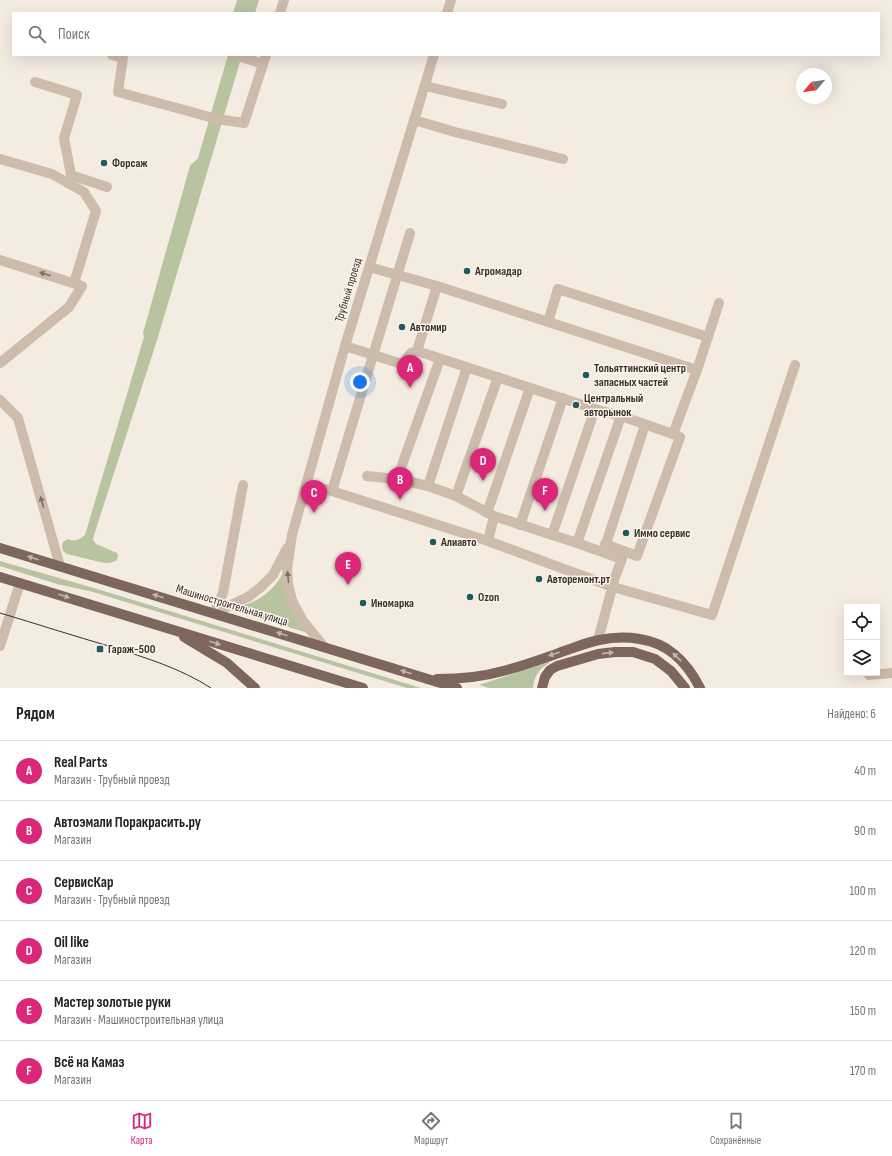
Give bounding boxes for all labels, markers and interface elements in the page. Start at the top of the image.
search box [12,12,880,56]
icon: search [26,23,48,45]
text: Поиск [58,25,90,44]
north arrow [796,68,832,104]
place label: Форсаж [112,156,148,171]
marker: Форсаж [99,158,109,168]
street label: Трубный проезд [332,256,365,324]
place label: Агромадар [474,264,522,279]
marker: Агромадар [462,266,472,276]
one-way arrow [39,271,51,277]
place label: Автомир [409,320,447,335]
marker: Автомир [397,322,407,332]
pin: A [397,355,423,388]
place label: Тольяттинский центр запасных частей [594,361,686,390]
marker: Тольяттинский центр запасных частей [581,370,591,380]
your location [350,372,370,392]
place label: Центральный авторынок [584,391,643,420]
marker: Центральный авторынок [571,400,581,410]
pin: D [470,448,496,481]
pin: B [387,467,413,500]
pin: F [532,478,558,511]
pin: C [301,480,327,513]
one-way arrow [39,495,45,507]
place label: Иммо сервис [634,526,690,541]
marker: Иммо сервис [621,528,631,538]
place label: Алиавто [440,535,476,550]
marker: Алиавто [428,537,438,547]
pin: E [335,552,361,585]
one-way arrow [27,555,39,561]
one-way arrow [284,571,291,583]
place label: Авторемонт.рт [546,572,611,587]
marker: Авторемонт.рт [534,574,544,584]
street label: Машиностроительная улица [174,581,290,630]
place label: Ozon [478,590,499,605]
marker: Ozon [465,592,475,602]
one-way arrow [151,593,163,599]
one-way arrow [58,594,70,600]
place label: Иномарка [371,596,414,611]
marker: Иномарка [358,598,368,608]
map controls [844,604,880,676]
button: locate [844,604,880,640]
one-way arrow [276,631,288,637]
one-way arrow [209,640,221,646]
button: layers [844,640,880,676]
place label: Гараж-500 [108,642,156,657]
marker: Гараж-500 [95,644,105,654]
one-way arrow [602,649,614,656]
one-way arrow [548,651,560,657]
one-way arrow [672,652,682,662]
one-way arrow [400,669,412,675]
text: Рядом [16,704,55,724]
text: Найдено: 6 [827,706,876,722]
text: Real Parts [54,753,107,772]
text: A [26,763,32,779]
text: 40 m [854,763,876,779]
text: Магазин · Трубный проезд [54,772,170,788]
text: Автоэмали Поракрасить.ру [54,813,201,832]
text: B [26,823,32,839]
text: 90 m [854,823,876,839]
text: Магазин [54,832,91,848]
text: СервисКар [54,873,113,892]
text: C [26,883,32,899]
text: 100 m [849,883,876,899]
text: Магазин · Трубный проезд [54,892,170,908]
text: Oil like [54,933,89,952]
text: D [26,943,32,959]
text: 120 m [850,943,876,959]
text: Магазин [54,952,91,968]
text: Мастер золотые руки [54,993,171,1012]
text: E [26,1003,32,1019]
text: 150 m [850,1003,876,1019]
text: Магазин · Машиностроительная улица [54,1012,224,1028]
text: Всё на Камаз [54,1053,125,1072]
text: F [26,1063,32,1079]
text: 170 m [850,1063,876,1079]
text: Магазин [54,1072,91,1088]
tab: Карта [131,1110,153,1147]
tab: Маршрут [414,1110,449,1147]
tab: Сохранённые [710,1110,761,1147]

